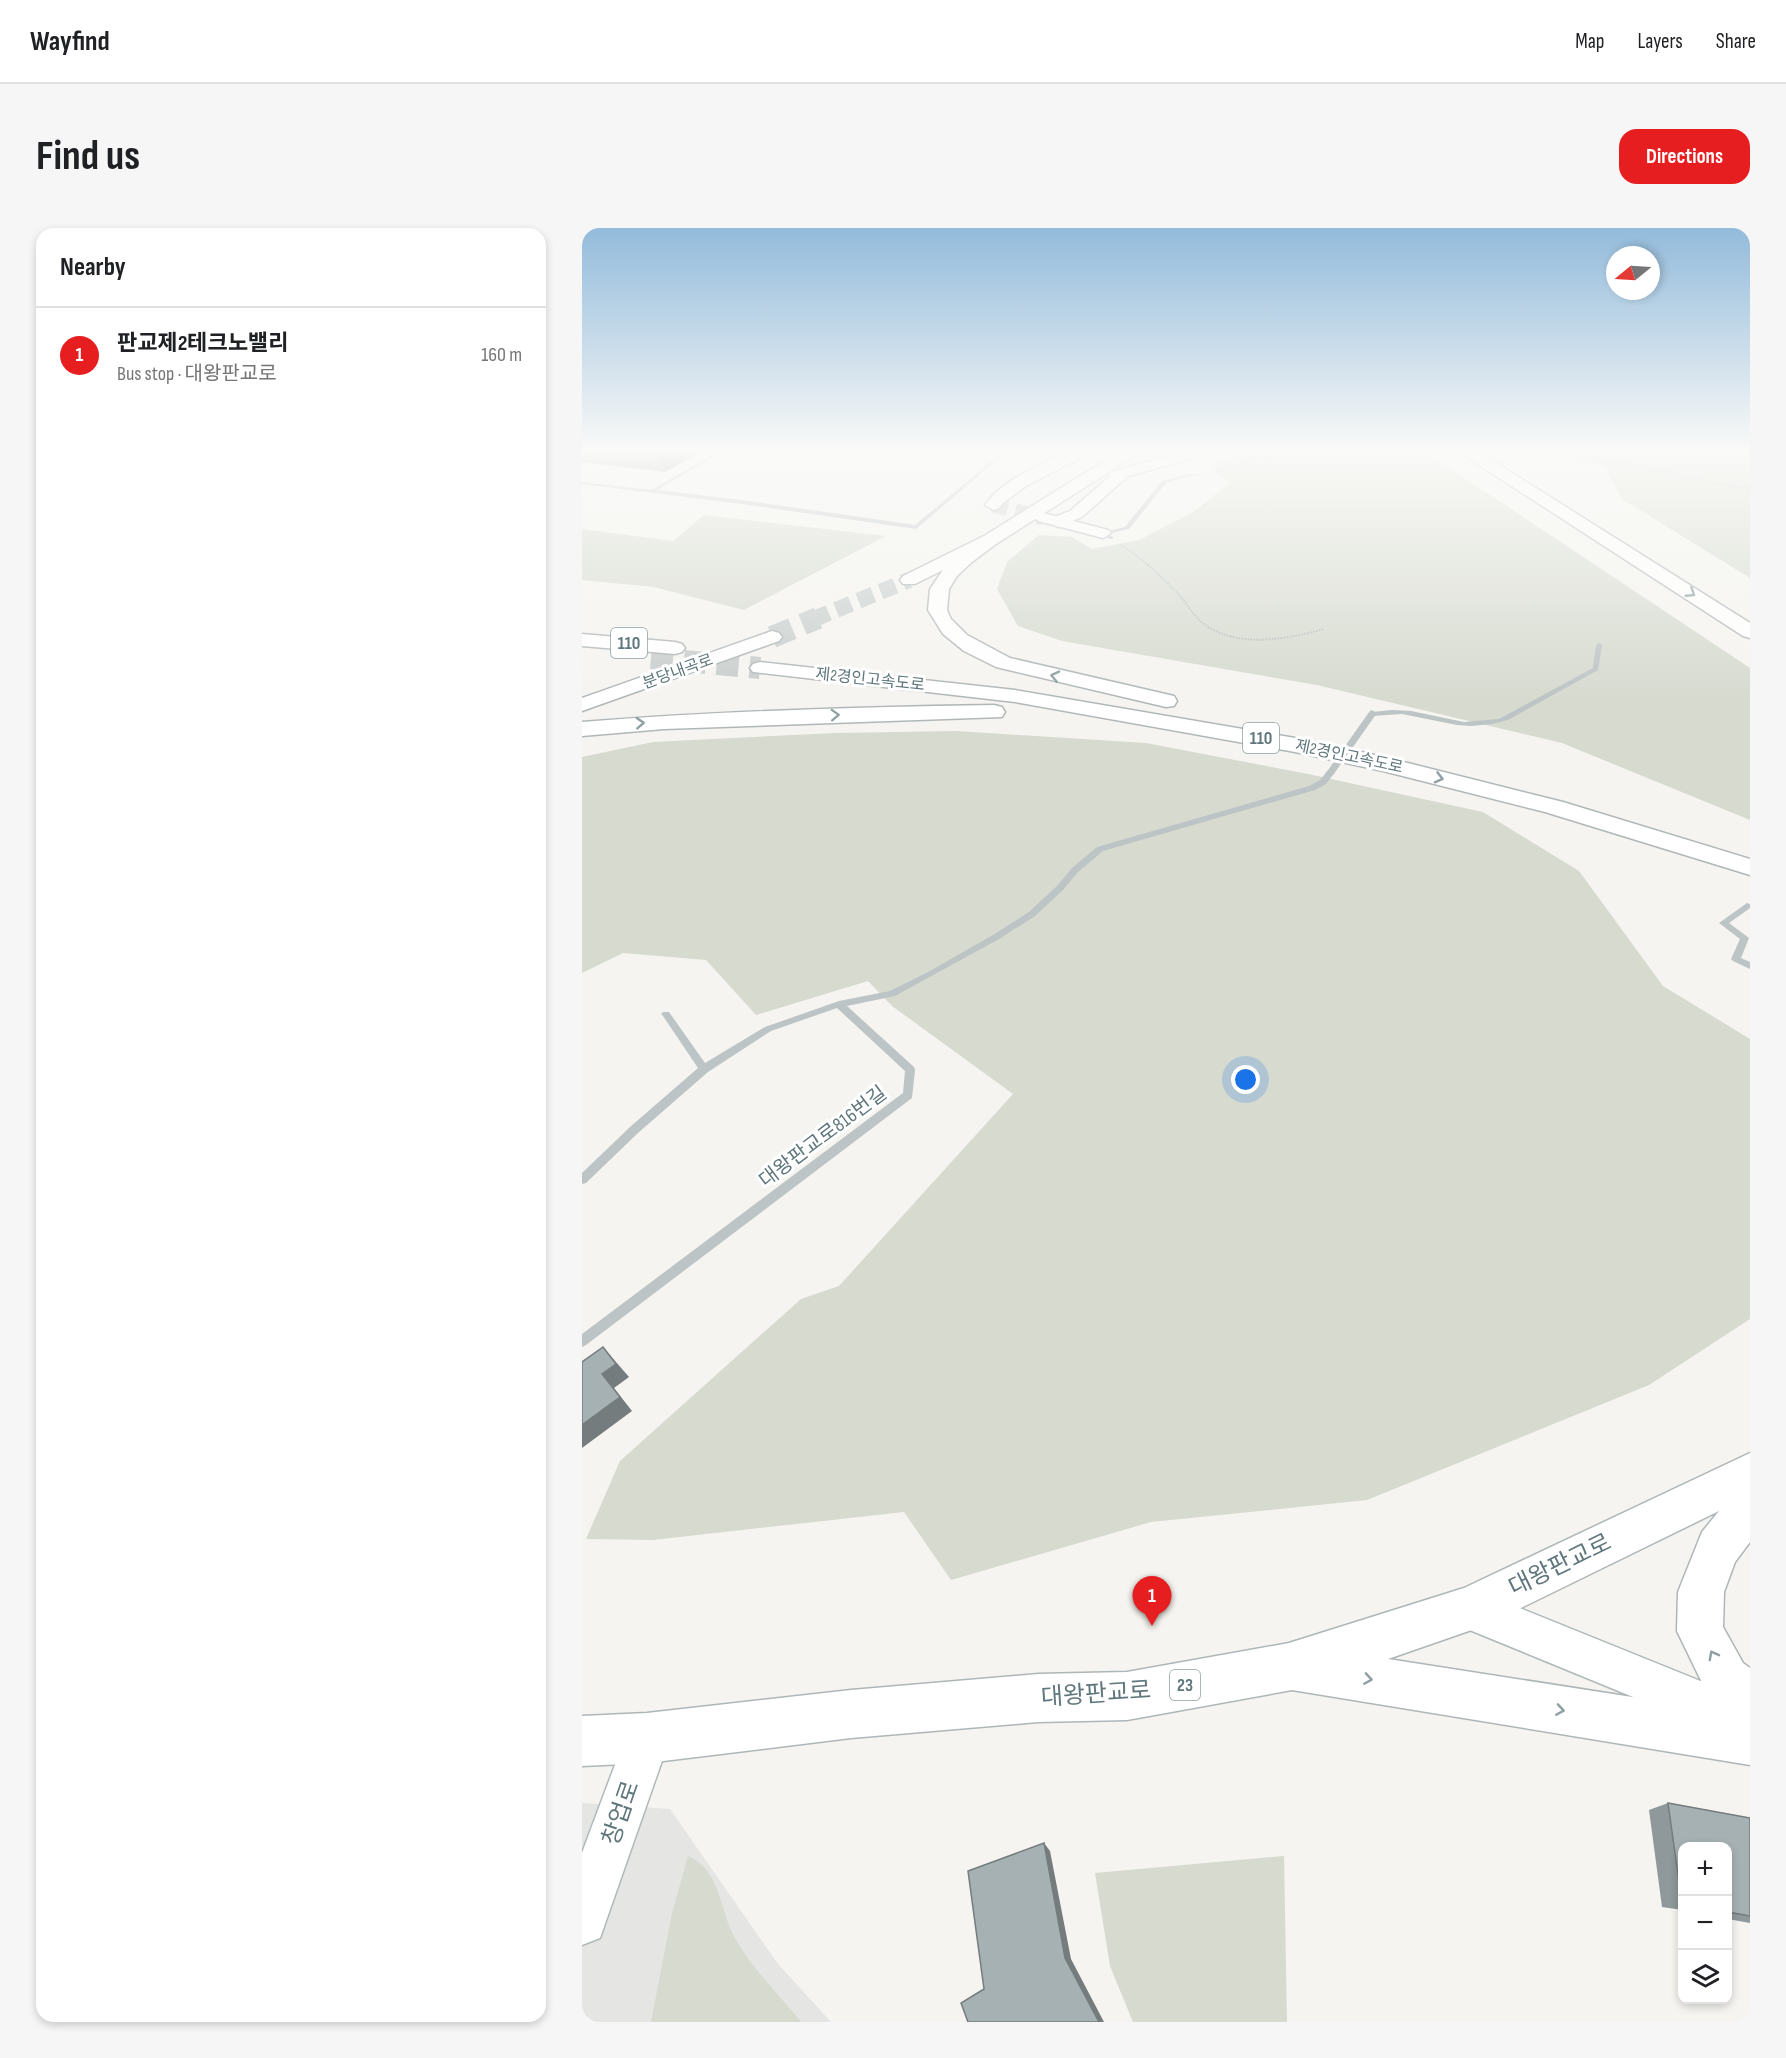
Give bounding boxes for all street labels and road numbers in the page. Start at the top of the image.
road number: 110 [611,628,647,658]
street label: 분당내곡로 [640,650,716,694]
street label: 제2경인고속도로 [814,665,926,695]
road number: 110 [1243,723,1279,753]
street label: 제2경인고속도로 [1293,736,1405,778]
street label: 대왕판교로816번길 [755,1081,891,1193]
street label: 대왕판교로 [1504,1528,1616,1602]
road number: 23 [1170,1670,1200,1700]
street label: 대왕판교로 [1040,1676,1152,1712]
street label: 창업로 [597,1777,645,1849]

